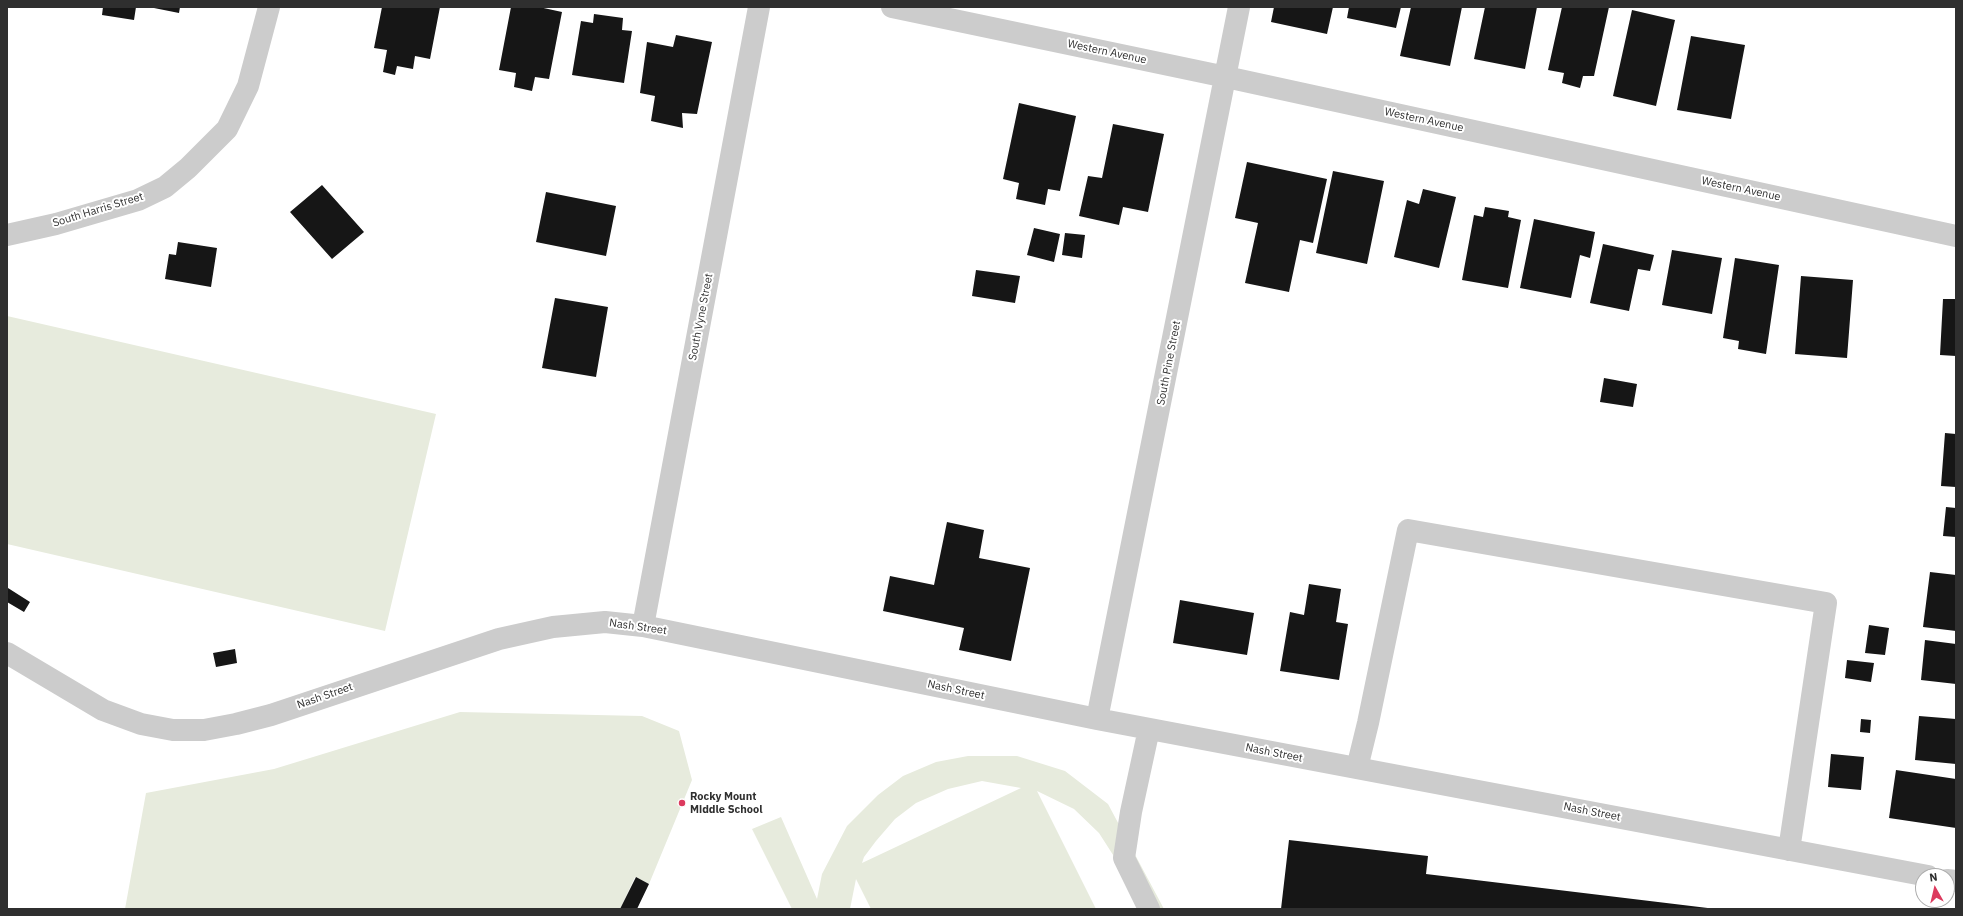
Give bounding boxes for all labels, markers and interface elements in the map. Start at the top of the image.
street label: Western Avenue [1066,37,1148,67]
street label: Western Avenue [1383,105,1465,135]
street label: Western Avenue [1700,174,1782,204]
street label: South Harris Street [51,190,145,230]
street label: South Vyne Street [686,272,716,362]
street label: South Pine Street [1154,320,1184,406]
street label: Nash Street [608,616,668,638]
street label: Nash Street [926,678,986,702]
street label: Nash Street [295,680,355,712]
street label: Nash Street [1244,741,1304,765]
place label: Rocky Mount Middle School [690,790,762,816]
marker: Rocky Mount Middle School [677,798,687,808]
street label: Nash Street [1562,800,1622,824]
north arrow [1915,868,1955,908]
text: N [1929,870,1938,885]

